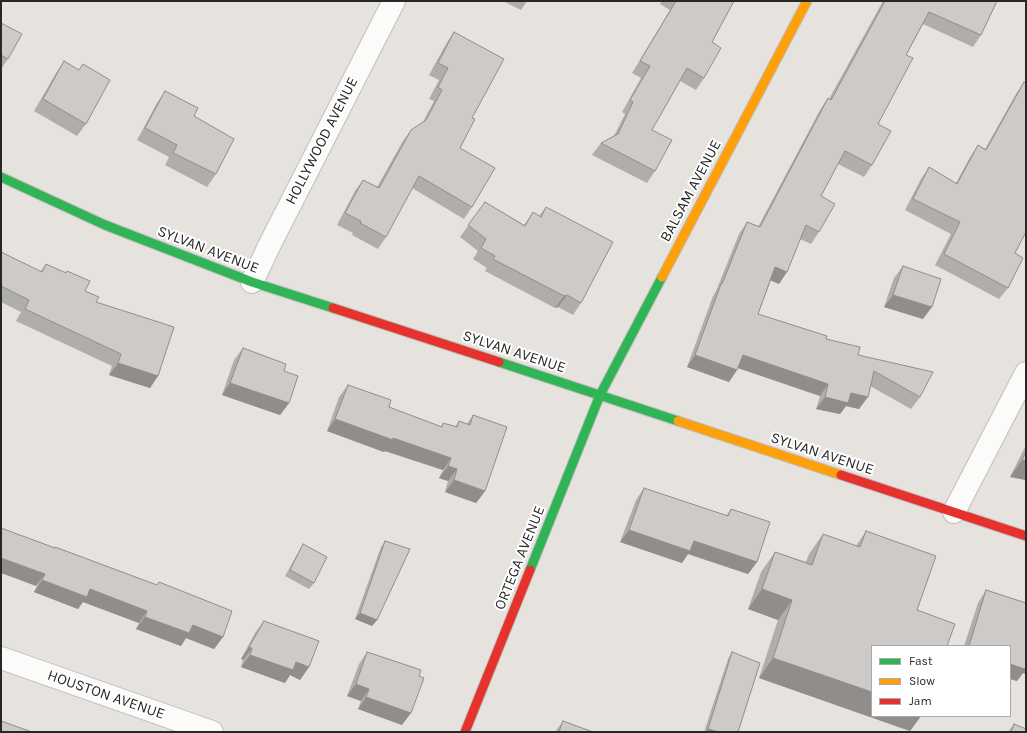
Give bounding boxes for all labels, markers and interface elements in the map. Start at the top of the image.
street label: HOLLYWOOD AVENUE [282,74,362,208]
street label: BALSAM AVENUE [657,137,725,245]
street label: SYLVAN AVENUE [155,222,261,278]
street label: SYLVAN AVENUE [460,327,568,377]
street label: SYLVAN AVENUE [768,429,876,479]
street label: ORTEGA AVENUE [491,504,549,612]
legend [871,645,1011,717]
text: Fast [909,654,932,668]
street label: HOUSTON AVENUE [45,666,167,724]
text: Slow [909,674,935,688]
text: Jam [909,694,932,708]

